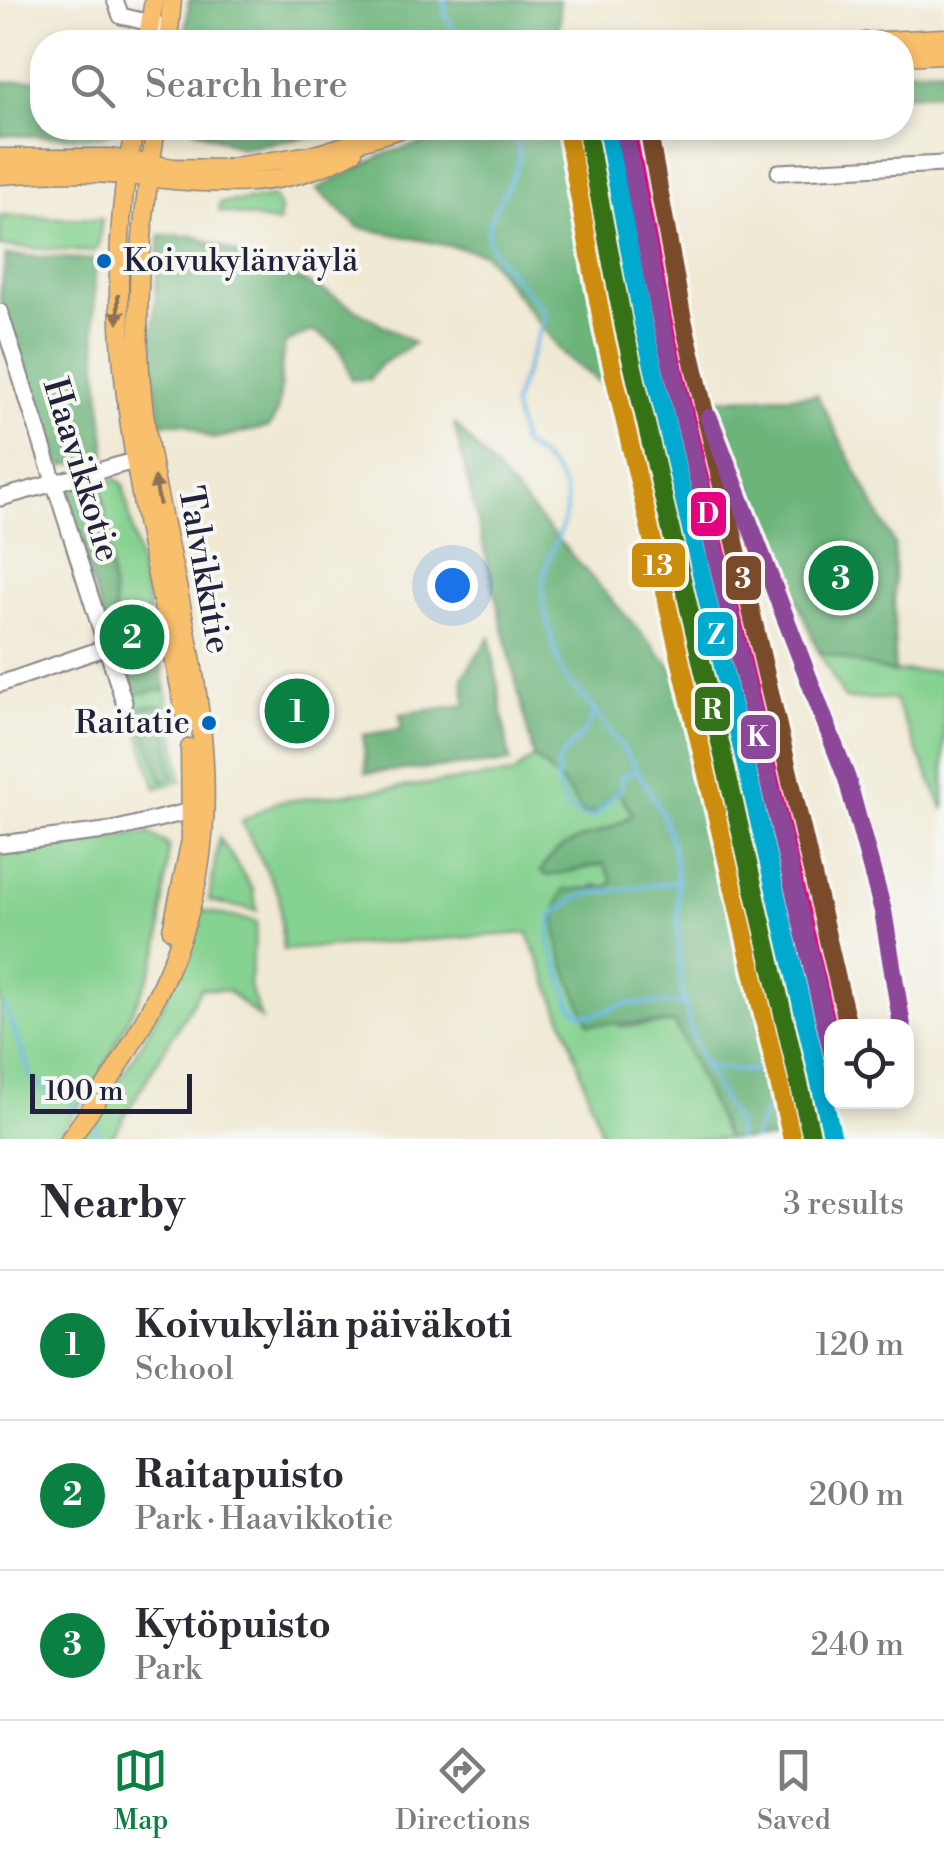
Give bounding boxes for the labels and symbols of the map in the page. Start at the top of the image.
place label: Koivukylänväylä [123,241,359,281]
marker: Koivukylänväylä [94,251,114,271]
one-way arrow [110,294,126,326]
street label: Haavikkotie [33,373,129,567]
one-way arrow [149,475,164,506]
street label: Talvikkitie [168,483,240,657]
line badge: D [689,490,728,538]
text: D [697,497,719,532]
pin: 3 [808,540,874,616]
line badge: 13 [630,541,687,589]
text: 13 [643,549,673,584]
line badge: 3 [724,554,763,602]
your location [427,560,478,611]
text: 3 [735,562,751,597]
pin: 2 [100,600,164,674]
line badge: Z [696,610,735,658]
text: Z [707,618,725,653]
pin: 1 [264,674,330,748]
line badge: R [693,685,732,733]
text: R [702,693,724,728]
place label: Raitatie [75,703,190,743]
marker: Raitatie [199,713,219,733]
line badge: K [739,713,778,761]
text: K [747,720,771,755]
scale bar [30,1069,192,1114]

